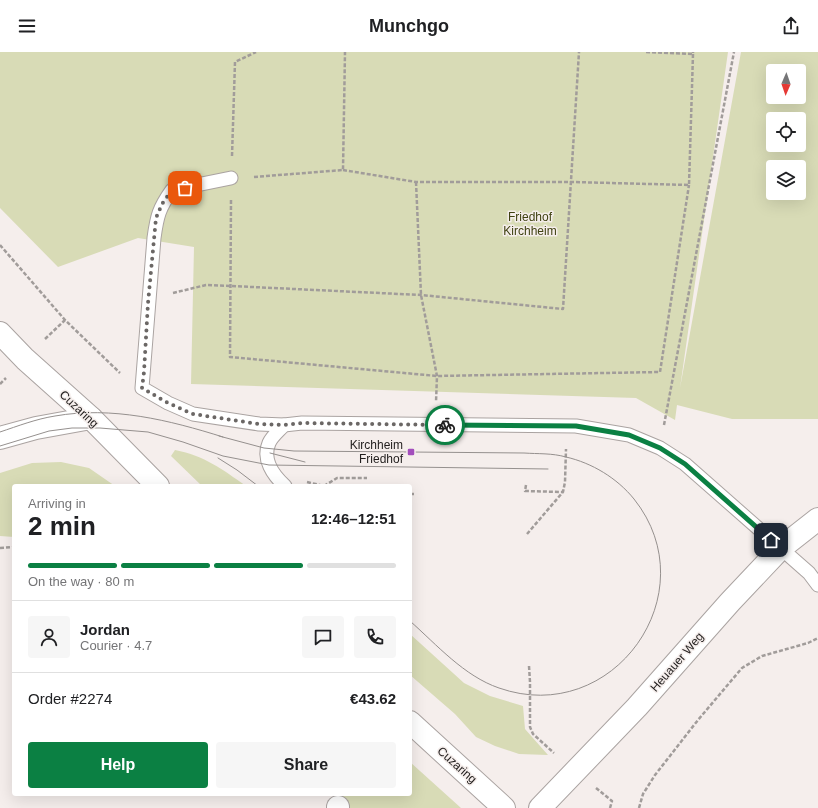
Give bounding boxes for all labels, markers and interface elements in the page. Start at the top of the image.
icon: menu [16,15,38,37]
icon: share [780,15,802,37]
text: Munchgo [369,16,449,36]
north arrow [766,64,806,104]
map controls [766,64,806,200]
button: locate [766,112,806,152]
button: layers [766,160,806,200]
pin [168,171,202,205]
icon: bag [174,177,196,199]
park label: Friedhof Kirchheim [503,210,557,238]
street label: Cuzaring [57,388,101,430]
courier [425,405,465,445]
icon: bike [434,414,456,436]
place label: Kirchheim Friedhof [350,438,404,466]
marker: Kirchheim Friedhof [406,447,416,457]
text: Arriving in [28,496,86,511]
text: 12:46–12:51 [311,510,396,527]
text: 2 min [28,511,96,541]
pin [754,523,788,557]
icon: home [760,529,782,551]
text: On the way · 80 m [28,574,134,589]
button: person [28,616,70,658]
button: chat [302,616,344,658]
button: phone [354,616,396,658]
text: Jordan [80,621,130,638]
street label: Heuauer Weg [647,630,707,694]
text: Courier · 4.7 [80,638,152,653]
text: Order #2274 [28,690,112,707]
text: €43.62 [350,690,396,707]
button: Help [28,742,208,788]
button: Share [216,742,396,788]
street label: Cuzaring [434,744,480,786]

